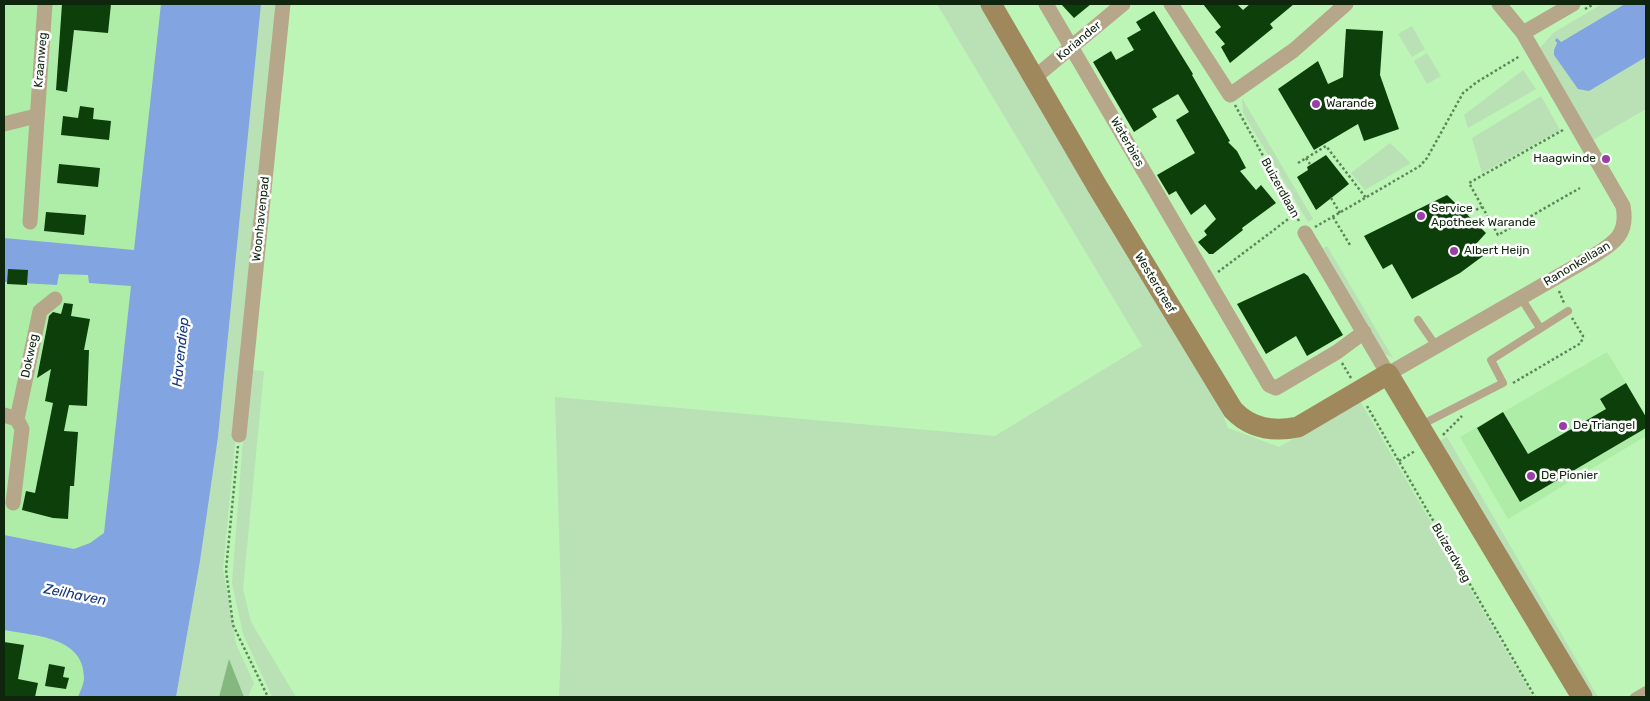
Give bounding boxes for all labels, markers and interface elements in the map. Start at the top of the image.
street label: Koriander [1054,18,1104,64]
street label: Kraanweg [31,32,51,88]
place label: Warande [1326,97,1374,111]
marker: Warande [1310,98,1322,110]
street label: Waterbies [1107,115,1147,169]
place label: Haagwinde [1533,152,1596,166]
marker: Haagwinde [1600,153,1612,165]
street label: Buizerdlaan [1258,156,1302,220]
street label: Woonhavenpad [249,176,273,262]
place label: Service Apotheek Warande [1431,202,1536,230]
marker: Service Apotheek Warande [1415,210,1427,222]
street label: Ranonkellaan [1541,239,1613,289]
place label: Albert Heijn [1464,244,1530,258]
marker: Albert Heijn [1448,245,1460,257]
street label: Westerdreef [1131,250,1179,316]
water label: Havendiep [169,316,193,388]
street label: Dokweg [18,333,42,379]
place label: De Triangel [1573,419,1635,433]
marker: De Triangel [1557,420,1569,432]
place label: De Pionier [1541,469,1598,483]
marker: De Pionier [1525,470,1537,482]
street label: Buizerdweg [1428,521,1474,585]
water label: Zeilhaven [42,581,108,609]

